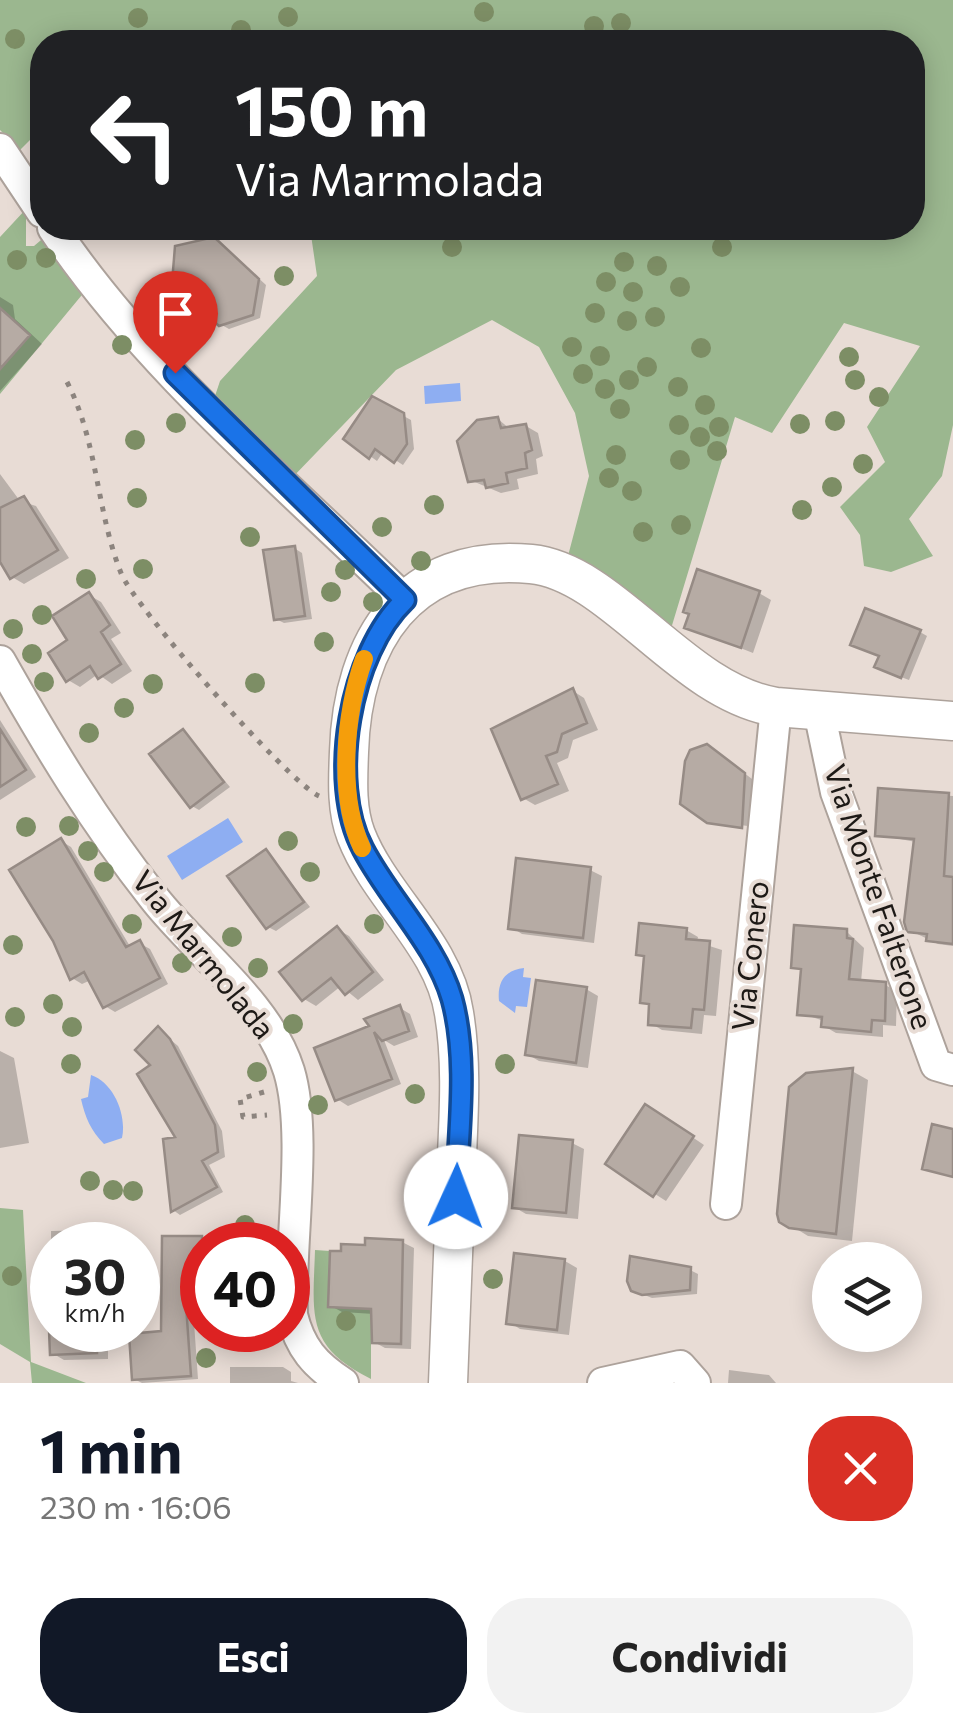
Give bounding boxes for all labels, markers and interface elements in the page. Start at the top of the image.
text: 150 m [235,65,428,150]
icon: left [70,70,200,200]
text: Via Marmolada [235,150,544,205]
pin [133,271,218,374]
icon: arrive [148,286,203,341]
street label: Via Monte Falterone [818,759,943,1033]
street label: Via Marmolada [126,862,284,1045]
street label: Via Conero [722,879,775,1033]
position arrow [404,1145,508,1249]
speed limit sign: 40 [180,1222,310,1352]
map controls [812,1242,922,1352]
button: layers [812,1242,922,1352]
text: 30 [64,1244,126,1305]
text: km/h [65,1297,125,1327]
text: 1 min [40,1412,182,1485]
button: close [808,1416,913,1521]
text: 230 m · 16:06 [40,1486,232,1526]
button: Esci [40,1598,467,1713]
button: Condividi [487,1598,913,1713]

